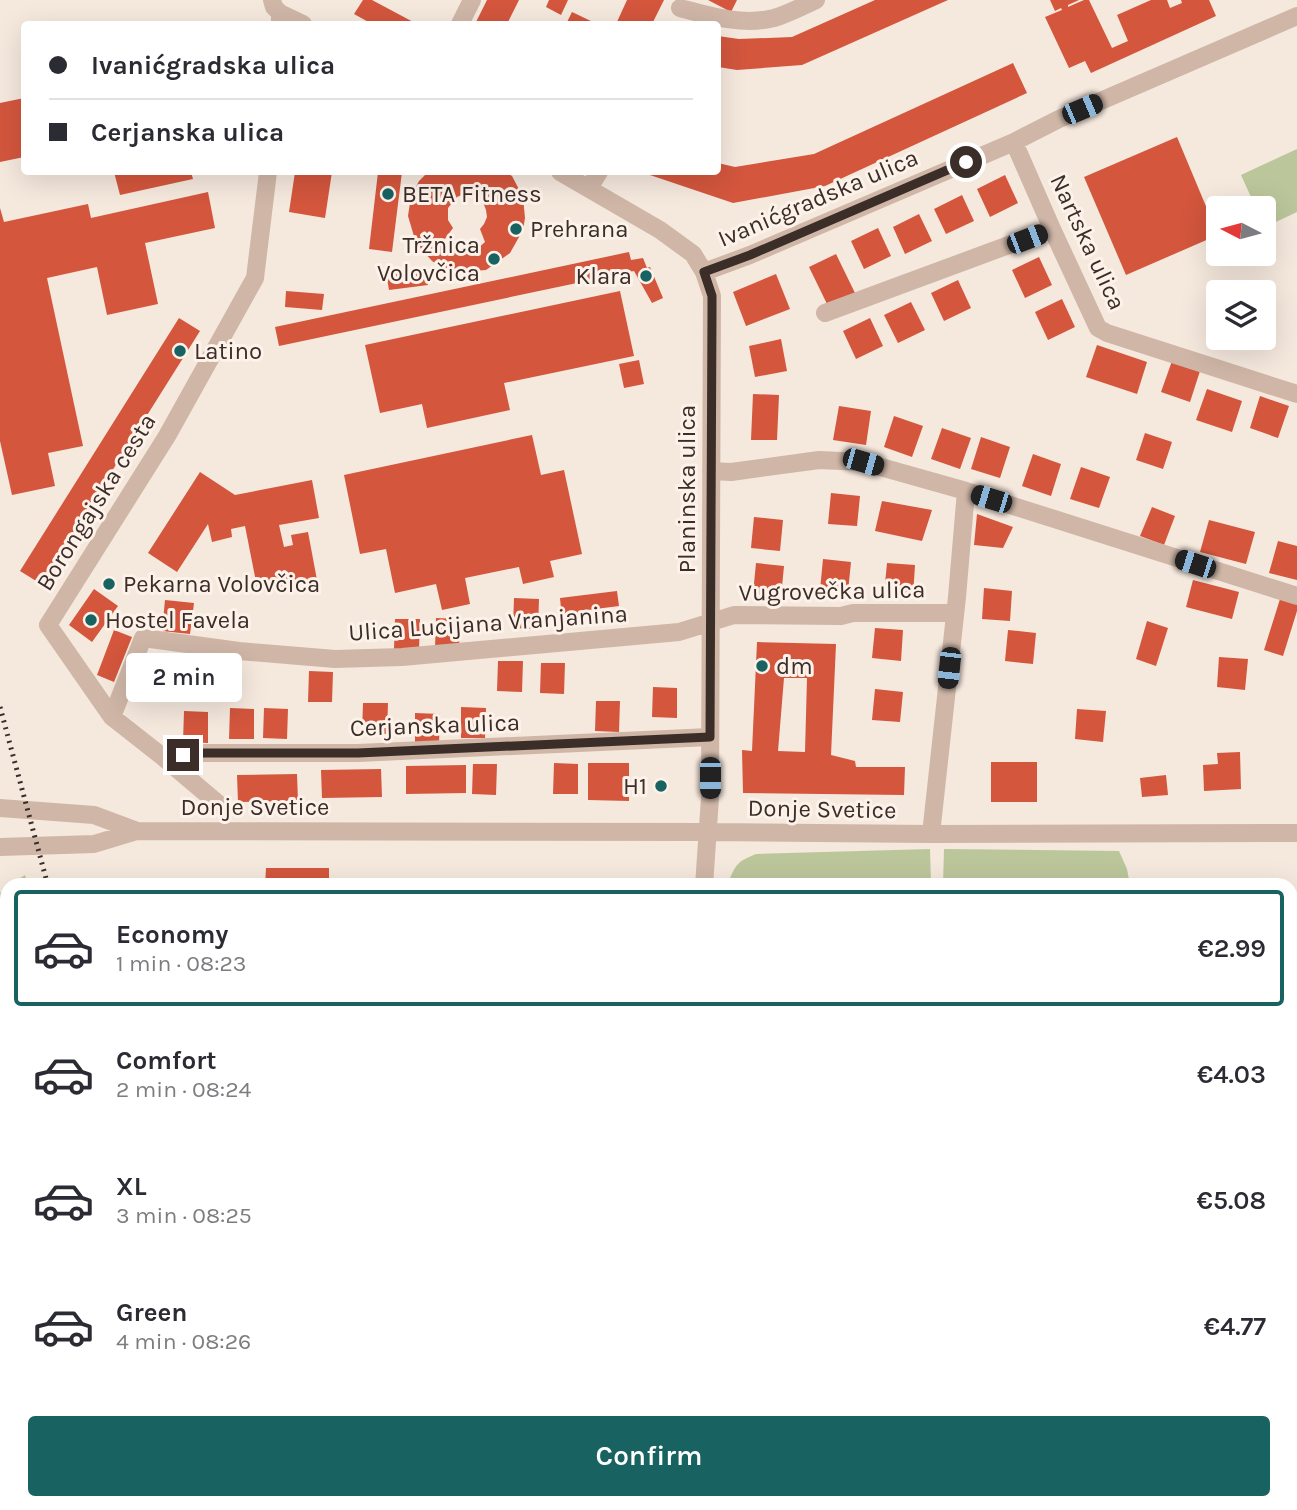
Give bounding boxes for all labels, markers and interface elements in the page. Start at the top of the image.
text: Ivanićgradska ulica [91,50,335,81]
car [1059,91,1106,127]
text: Cerjanska ulica [91,117,284,148]
street label: Ivanićgradska ulica [714,143,922,253]
route start [950,146,982,178]
street label: Nartska ulica [1044,170,1132,314]
place label: BETA Fitness [402,180,542,208]
marker: BETA Fitness [380,186,396,202]
north arrow [1206,196,1276,266]
map controls [1206,196,1276,350]
place label: Prehrana [530,215,628,243]
marker: Prehrana [508,221,524,237]
car [1004,222,1051,256]
place label: Tržnica Volovčica [377,231,480,287]
marker: Tržnica Volovčica [486,251,502,267]
place label: Klara [576,262,632,290]
marker: Klara [638,268,654,284]
button: layers [1206,280,1276,350]
place label: Latino [194,337,262,365]
marker: Latino [172,343,188,359]
street label: Planinska ulica [673,405,701,573]
street label: Borongajska cesta [30,408,162,596]
car [840,446,887,478]
car [968,483,1015,515]
car [1172,548,1219,580]
place label: Pekarna Volovčica [123,570,320,598]
street label: Vugrovečka ulica [738,575,926,607]
marker: Pekarna Volovčica [101,576,117,592]
street label: Ulica Lucijana Vranjanina [347,599,629,647]
place label: Hostel Favela [105,606,250,634]
marker: Hostel Favela [83,612,99,628]
car [937,646,962,690]
place label: dm [776,652,813,680]
callout: 2 min [125,654,241,702]
marker: dm [754,658,770,674]
text: 2 min [153,664,215,691]
street label: Cerjanska ulica [350,708,520,742]
route end [167,739,199,771]
car [700,757,721,799]
place label: H1 [623,772,647,800]
marker: H1 [653,778,669,794]
street label: Donje Svetice [181,793,329,821]
street label: Donje Svetice [747,794,897,824]
icon: car [32,917,95,980]
text: Economy [116,919,228,950]
text: €2.99 [1198,933,1266,964]
text: 1 min · 08:23 [116,950,246,977]
icon: car [32,1043,95,1106]
text: Comfort [116,1045,217,1076]
text: €4.03 [1197,1059,1266,1090]
text: 2 min · 08:24 [116,1076,251,1103]
icon: car [32,1169,95,1232]
text: XL [116,1171,147,1202]
text: €5.08 [1197,1185,1266,1216]
text: 3 min · 08:25 [116,1202,252,1229]
icon: car [32,1295,95,1358]
text: Green [116,1297,188,1328]
text: €4.77 [1204,1311,1266,1342]
text: 4 min · 08:26 [116,1328,251,1355]
button: Confirm [28,1416,1270,1496]

